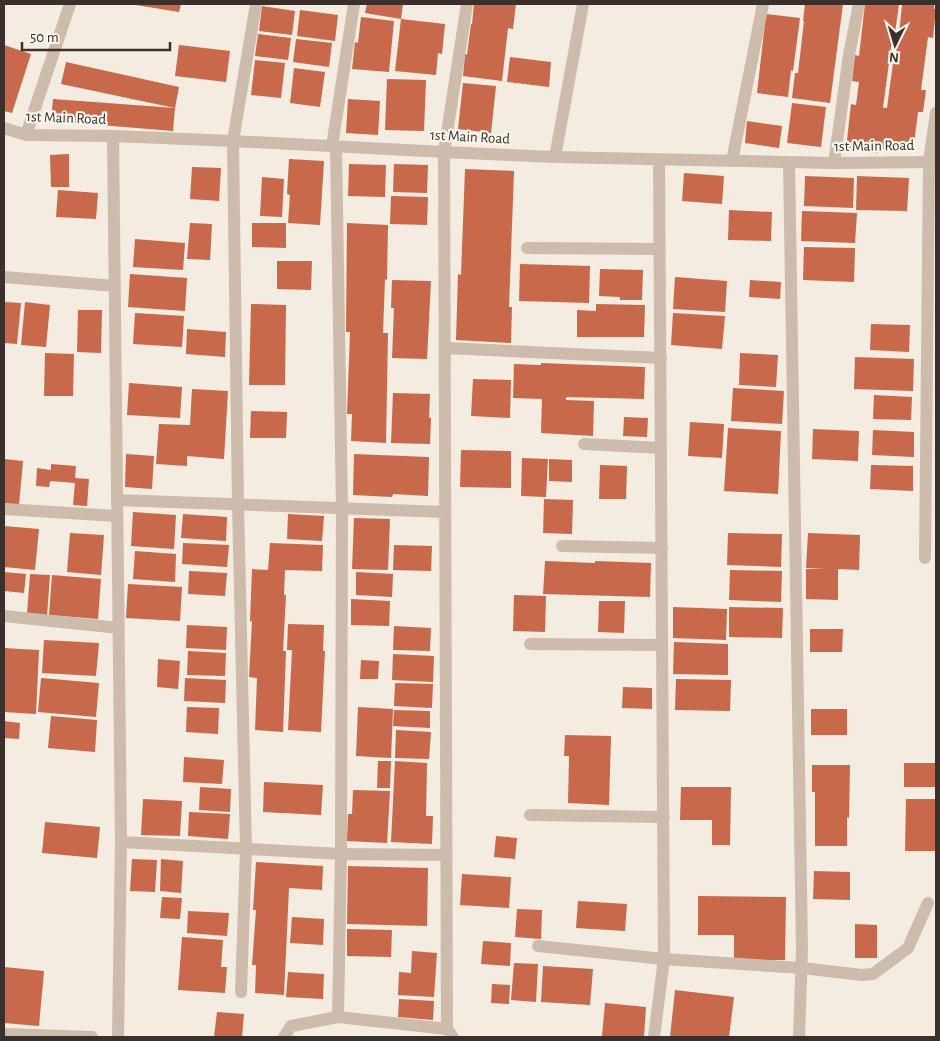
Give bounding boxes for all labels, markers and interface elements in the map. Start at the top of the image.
scale bar [22,20,170,52]
north arrow [870,20,920,70]
text: 50 m [30,30,59,45]
text: N [888,50,899,64]
street label: 1st Main Road [26,109,107,127]
street label: 1st Main Road [430,127,511,147]
street label: 1st Main Road [834,138,914,154]

